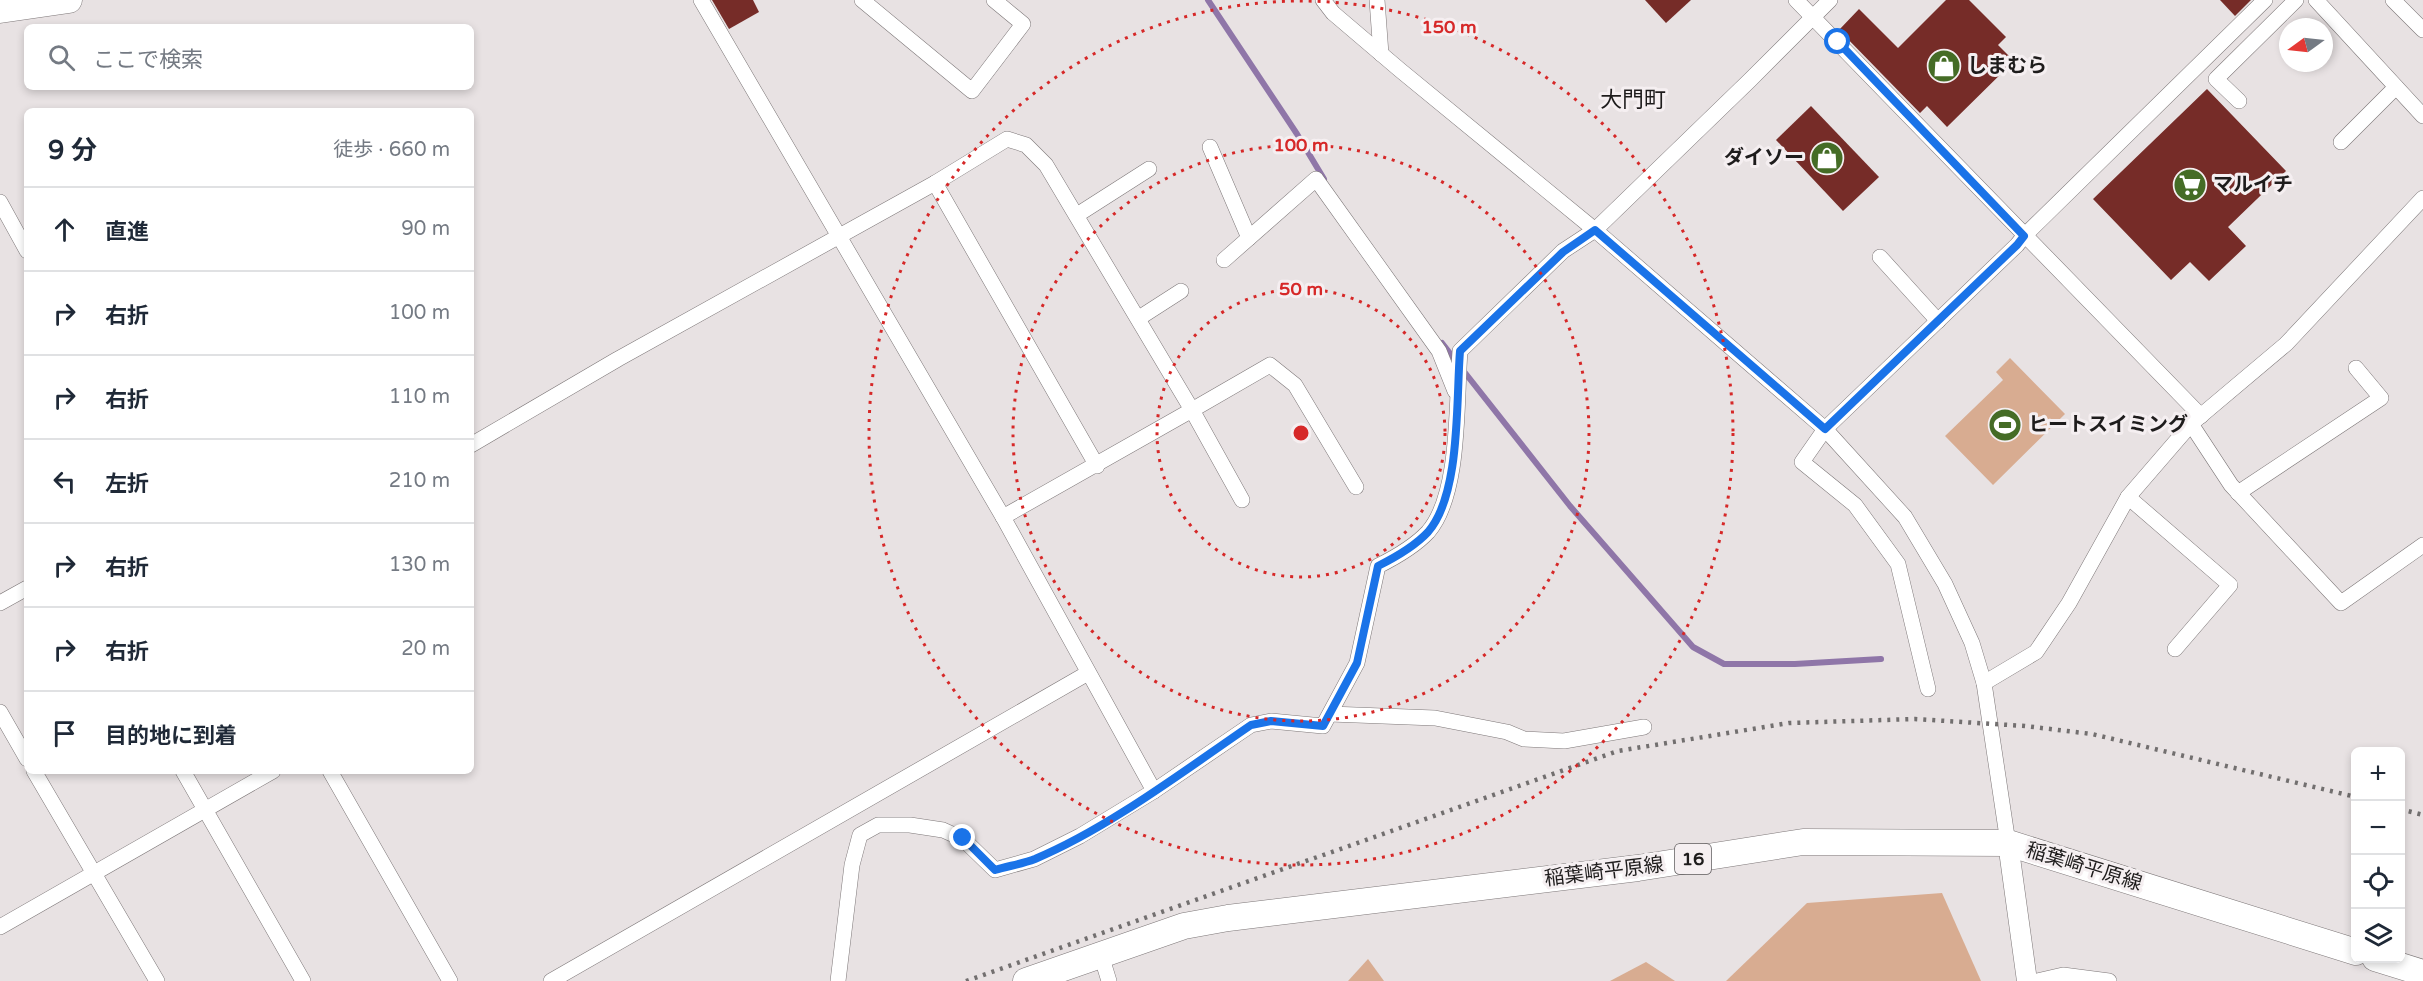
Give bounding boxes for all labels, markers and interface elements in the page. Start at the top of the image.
text: 150 m [1421,16,1477,38]
north arrow [2279,18,2333,72]
search box [24,24,474,90]
route start [1824,28,1850,54]
icon: search [45,41,78,74]
text: ここで検索 [93,47,203,73]
shop icon: しまむら [1926,48,1962,84]
place label: しまむら [1967,54,2047,78]
district label: 大門町 [1600,87,1666,113]
text: 100 m [1273,134,1329,156]
text: 9 分 [48,135,97,166]
text: 徒歩 · 660 m [333,138,450,162]
shop icon: ダイソー [1809,140,1845,176]
place label: ダイソー [1724,146,1804,170]
supermarket icon: マルイチ [2172,167,2208,203]
place label: マルイチ [2213,173,2293,197]
icon: ahead [48,213,81,246]
text: 90 m [401,217,450,241]
text: 直進 [105,219,149,245]
text: 50 m [1279,278,1323,300]
icon: right [48,297,81,330]
text: 100 m [389,301,450,325]
text: 右折 [105,303,149,329]
icon: right [48,381,81,414]
text: 110 m [389,385,450,409]
text: 右折 [105,387,149,413]
sports icon: ヒートスイミング [1987,407,2023,443]
place label: ヒートスイミング [2028,413,2188,437]
centre of rings [1291,423,1311,443]
icon: left [48,465,81,498]
text: 210 m [389,469,450,493]
text: 左折 [105,471,149,497]
icon: right [48,549,81,582]
text: 130 m [389,553,450,577]
text: 右折 [105,555,149,581]
icon: right [48,633,81,666]
text: 20 m [401,637,450,661]
text: 右折 [105,639,149,665]
icon: arrive [48,717,81,750]
text: 目的地に到着 [105,723,237,749]
map controls [2351,747,2405,963]
button: + [2351,747,2405,801]
button: − [2351,801,2405,855]
route end [949,824,975,850]
street label: 稲葉崎平原線 [2023,838,2145,896]
road number: 16 [1675,844,1711,874]
street label: 稲葉崎平原線 [1543,853,1665,891]
button: locate [2351,855,2405,909]
button: layers [2351,909,2405,963]

